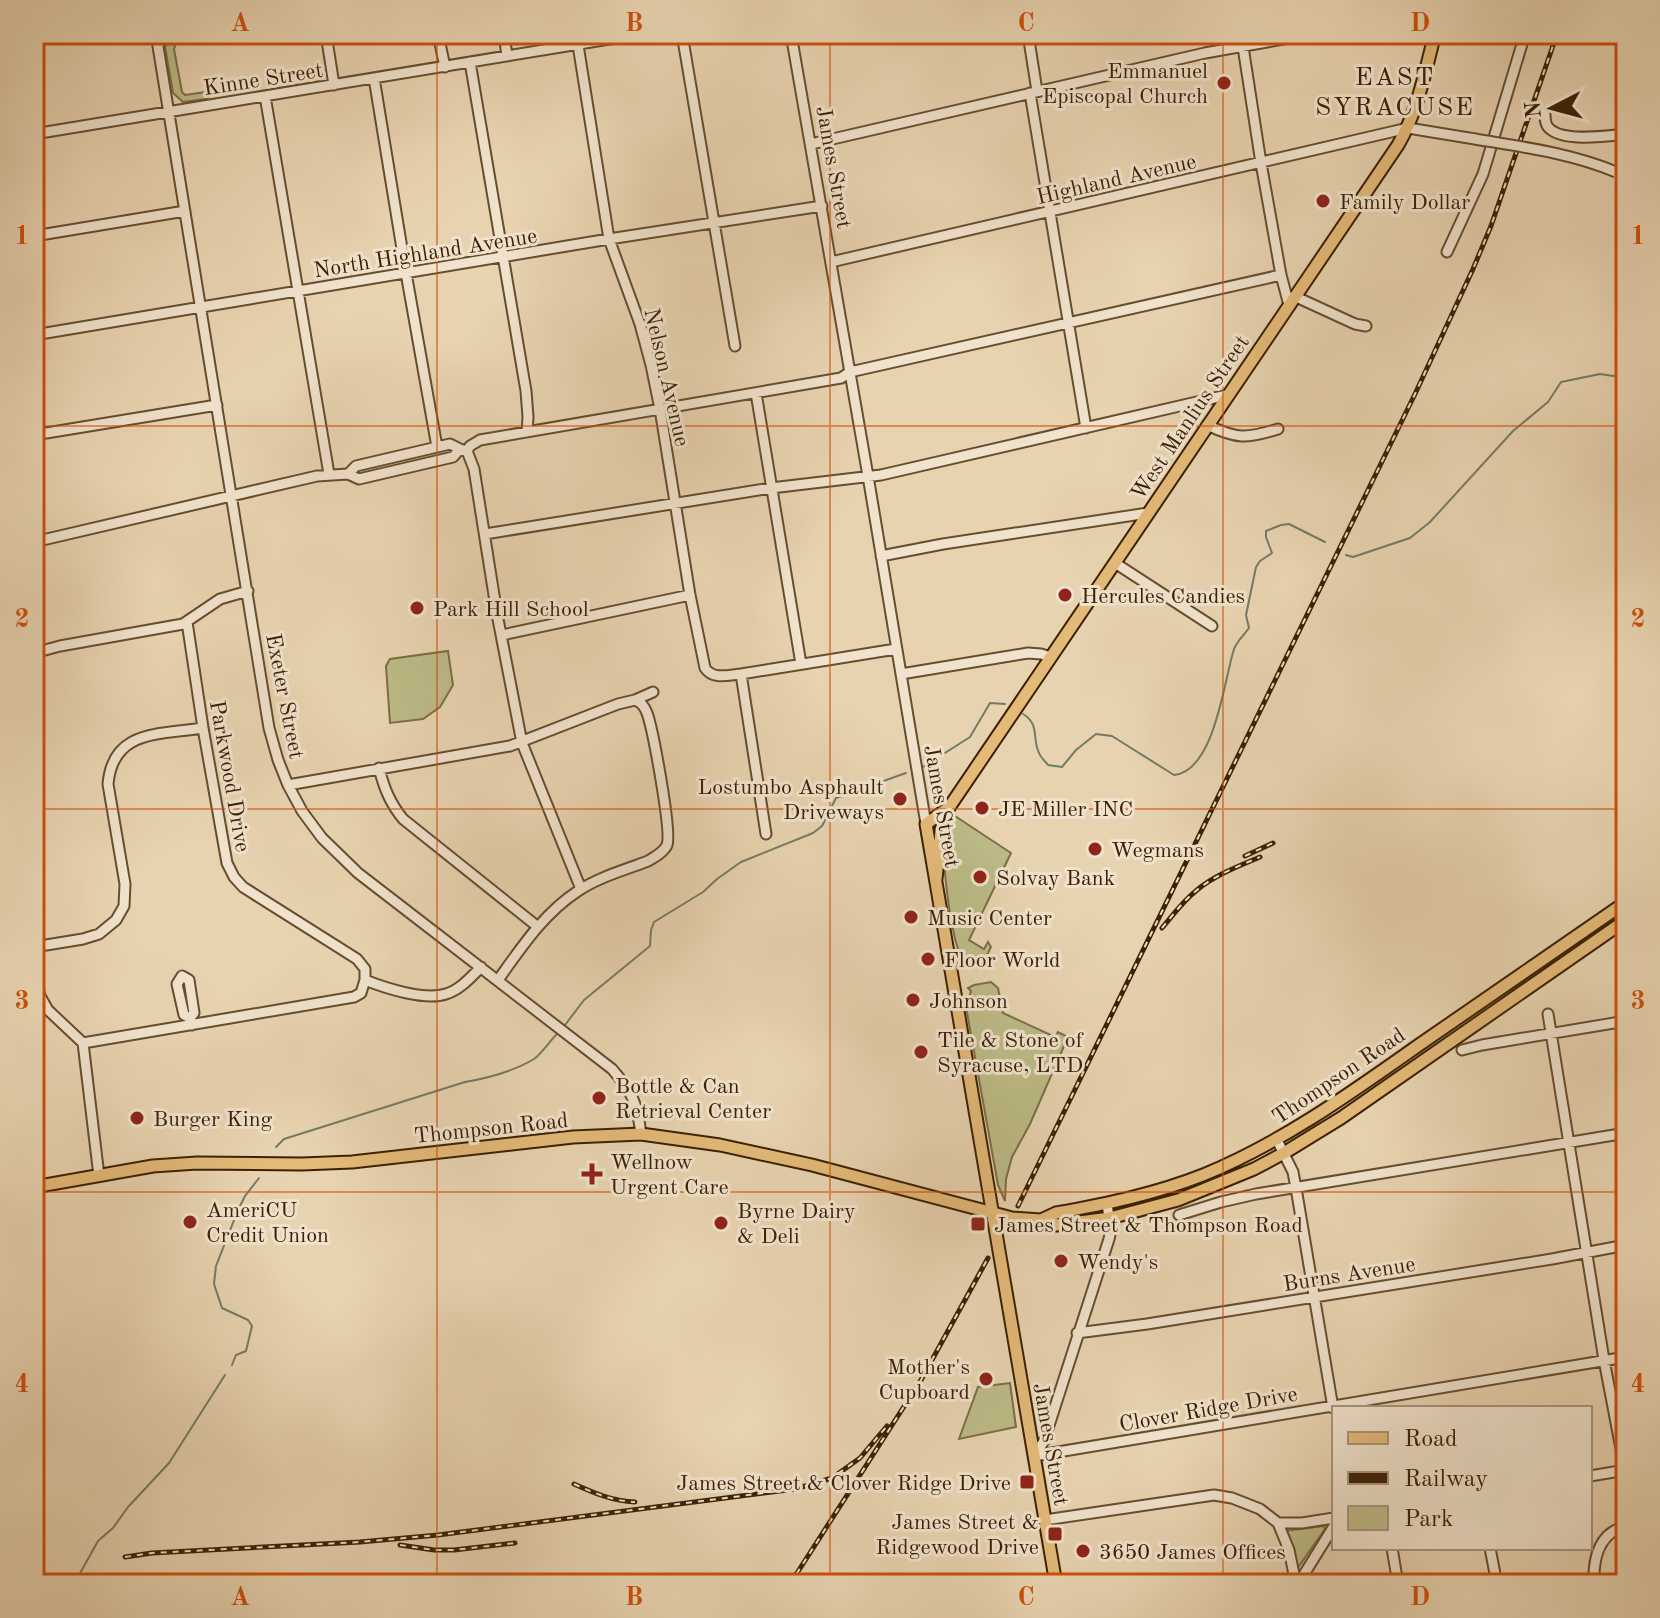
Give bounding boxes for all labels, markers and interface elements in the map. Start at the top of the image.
text: A [230,11,250,37]
text: B [625,11,643,37]
text: C [1017,11,1035,37]
text: D [1410,11,1430,37]
street label: Kinne Street [202,60,325,100]
place label: Emmanuel Episcopal Church [1042,61,1208,108]
district label: EAST SYRACUSE [1315,65,1475,121]
north arrow [1512,68,1592,148]
marker: Emmanuel Episcopal Church [1215,74,1233,92]
text: N [1522,100,1546,119]
street label: James Street [811,104,855,230]
street label: Highland Avenue [1034,151,1199,209]
marker: Family Dollar [1314,192,1332,210]
place label: Family Dollar [1339,192,1470,214]
text: 1 [14,224,30,250]
text: 1 [1630,224,1646,250]
street label: North Highland Avenue [312,225,539,283]
street label: Nelson Avenue [639,306,693,449]
street label: West Manlius Street [1127,332,1254,505]
marker: Hercules Candies [1056,586,1074,604]
place label: Hercules Candies [1081,586,1245,608]
marker: Park Hill School [408,599,426,617]
place label: Park Hill School [433,599,589,621]
text: 2 [14,607,30,633]
text: 2 [1630,607,1646,633]
street label: Exeter Street [261,632,307,761]
street label: Parkwood Drive [205,699,253,854]
street label: James Street [919,743,963,869]
place label: Lostumbo Asphault Driveways [698,777,884,824]
marker: Lostumbo Asphault Driveways [891,790,909,808]
marker: JE Miller INC [973,799,991,817]
place label: JE Miller INC [998,799,1133,821]
marker: Wegmans [1086,840,1104,858]
place label: Wegmans [1111,840,1204,862]
marker: Solvay Bank [971,868,989,886]
place label: Solvay Bank [996,868,1115,890]
marker: Music Center [902,908,920,926]
place label: Music Center [927,908,1052,930]
marker: Floor World [919,950,937,968]
place label: Floor World [944,950,1061,972]
text: 3 [14,989,30,1015]
text: 3 [1630,989,1646,1015]
marker: Johnson [904,991,922,1009]
place label: Johnson [929,991,1008,1013]
street label: Thompson Road [1269,1024,1410,1129]
place label: Tile & Stone of Syracuse, LTD [937,1030,1084,1077]
marker: Tile & Stone of Syracuse, LTD [912,1043,930,1061]
place label: Bottle & Can Retrieval Center [615,1076,771,1123]
marker: Bottle & Can Retrieval Center [590,1089,608,1107]
marker: Burger King [128,1109,146,1127]
place label: Burger King [153,1109,273,1131]
street label: Thompson Road [413,1110,569,1148]
place label: Wellnow Urgent Care [610,1152,729,1199]
marker: Wellnow Urgent Care [581,1163,603,1185]
place label: AmeriCU Credit Union [206,1200,329,1247]
place label: Byrne Dairy & Deli [737,1201,856,1248]
marker: AmeriCU Credit Union [181,1213,199,1231]
marker: Byrne Dairy & Deli [712,1214,730,1232]
marker: James Street & Thompson Road [969,1215,987,1233]
place label: James Street & Thompson Road [994,1215,1303,1237]
marker: Wendy's [1052,1252,1070,1270]
place label: Wendy's [1077,1252,1158,1274]
street label: Burns Avenue [1282,1254,1417,1296]
place label: Mother's Cupboard [879,1357,970,1404]
marker: Mother's Cupboard [977,1370,995,1388]
text: 4 [14,1372,30,1398]
text: 4 [1630,1372,1646,1398]
street label: James Street [1028,1381,1072,1507]
street label: Clover Ridge Drive [1117,1383,1299,1436]
legend [1332,1406,1592,1550]
text: Road [1404,1428,1457,1452]
text: Railway [1404,1468,1488,1492]
place label: James Street & Clover Ridge Drive [676,1473,1011,1495]
marker: James Street & Clover Ridge Drive [1018,1473,1036,1491]
text: Park [1404,1508,1453,1532]
place label: James Street & Ridgewood Drive [875,1512,1039,1559]
marker: James Street & Ridgewood Drive [1046,1525,1064,1543]
marker: 3650 James Offices [1074,1542,1092,1560]
place label: 3650 James Offices [1099,1542,1286,1564]
text: A [230,1585,250,1611]
text: B [625,1585,643,1611]
text: C [1017,1585,1035,1611]
text: D [1410,1585,1430,1611]

